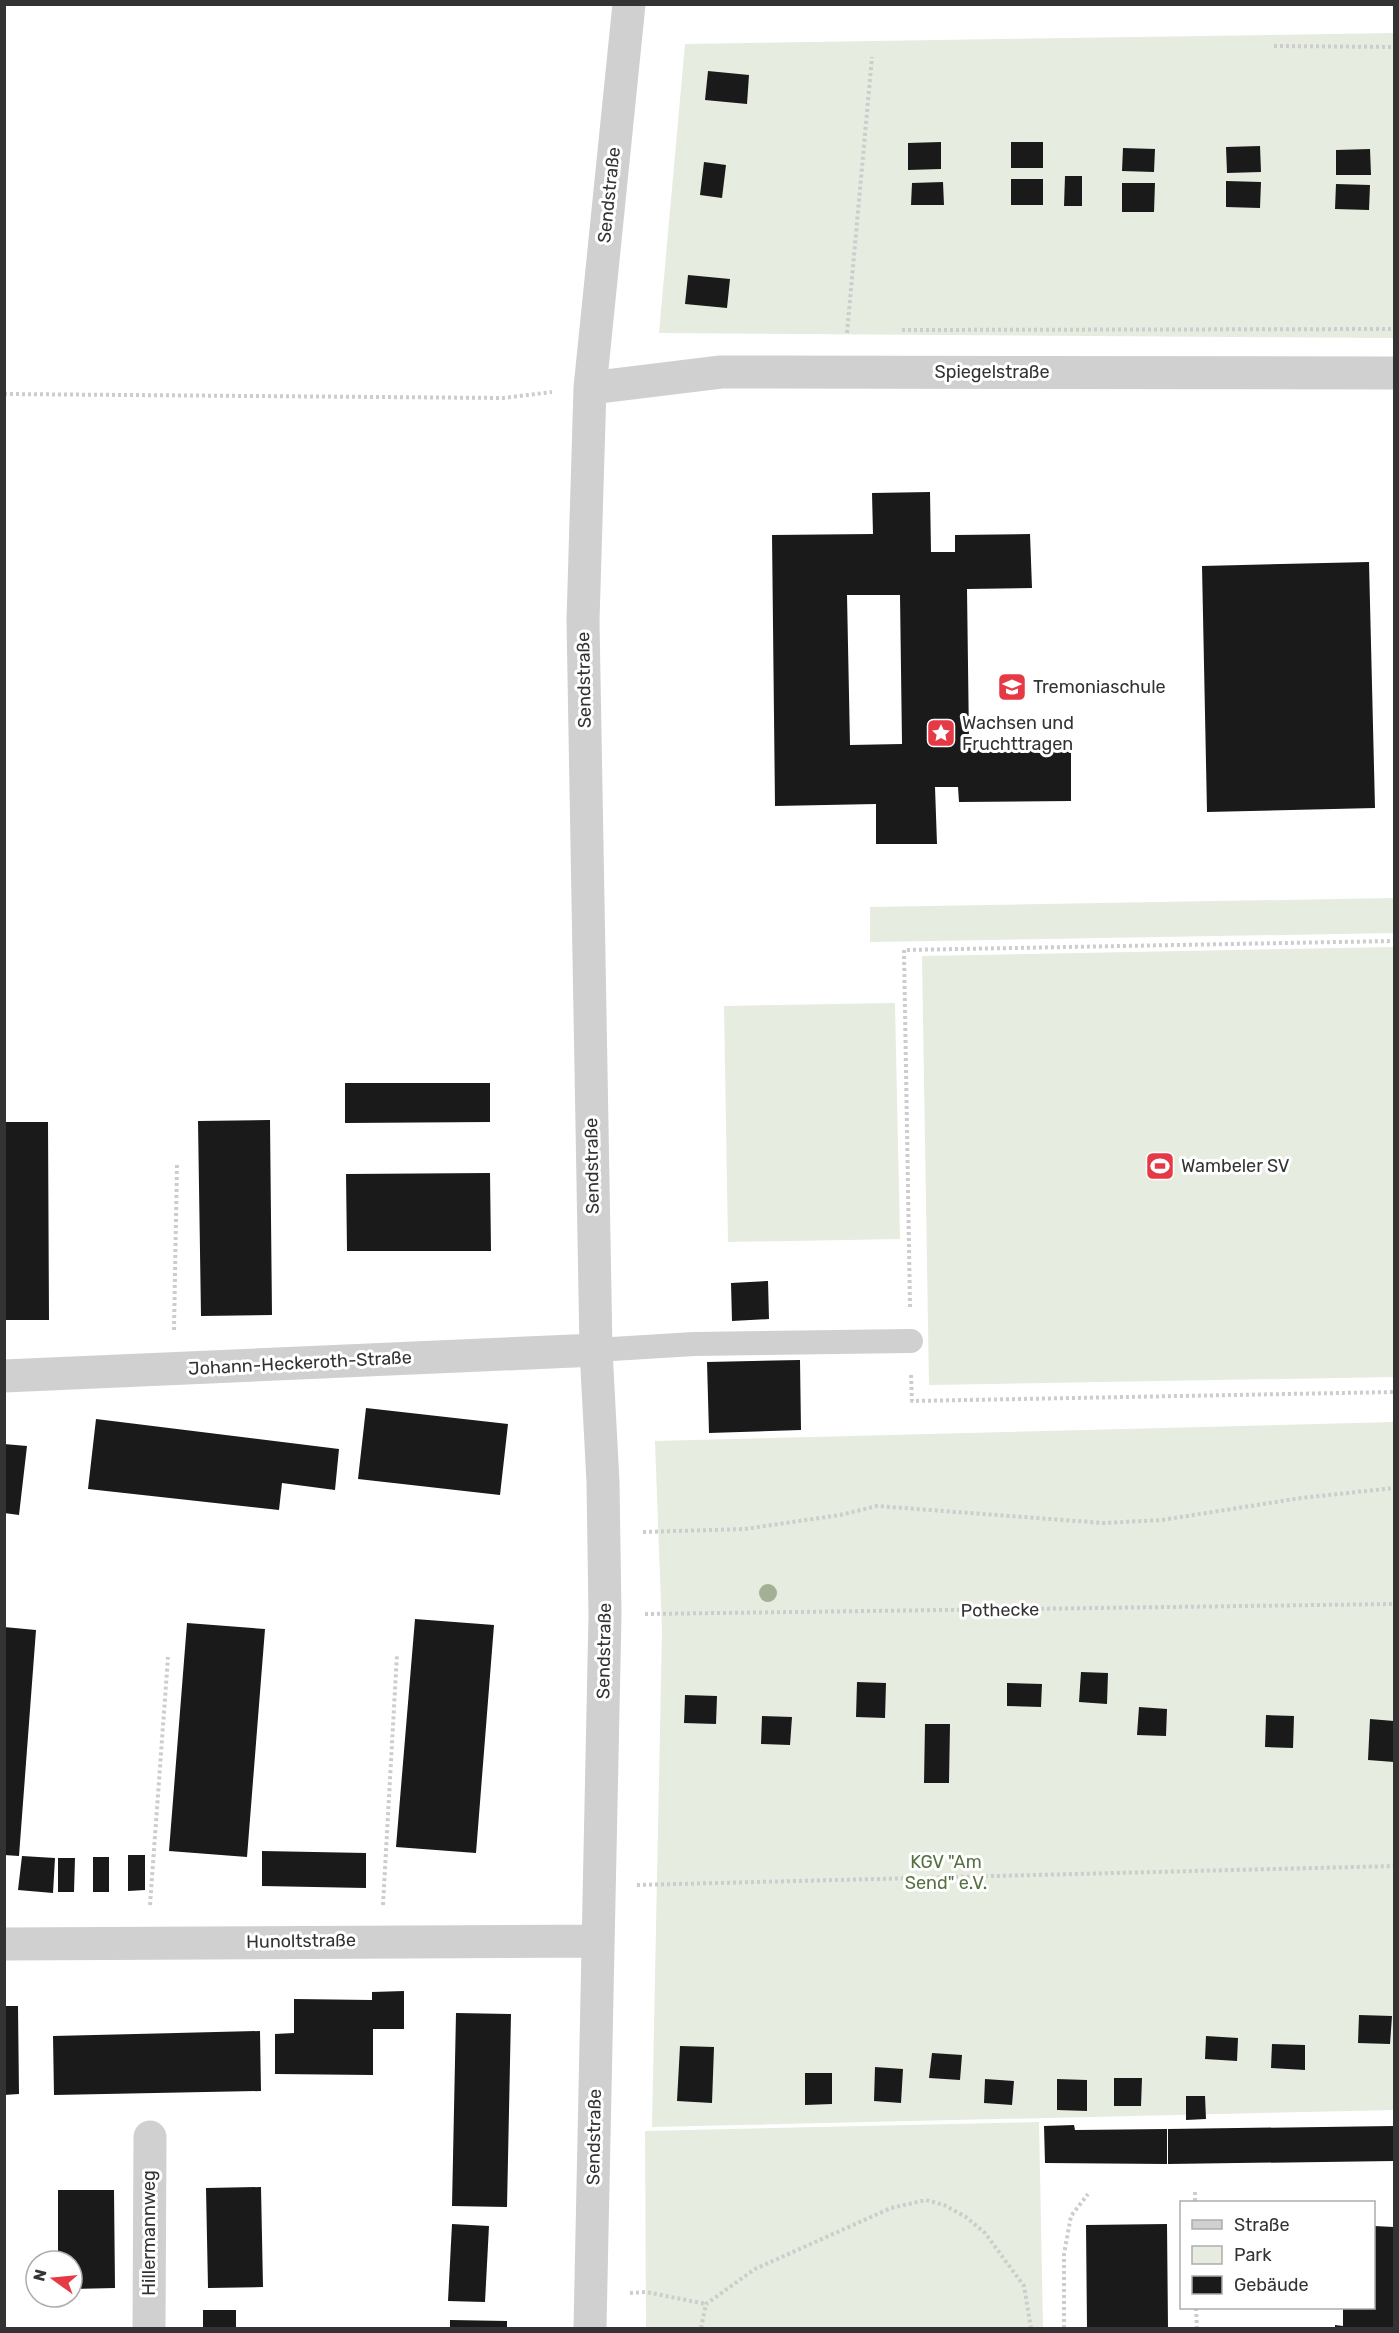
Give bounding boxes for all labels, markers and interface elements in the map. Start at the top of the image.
street label: Sendstraße [593,146,625,244]
street label: Spiegelstraße [934,361,1050,383]
street label: Sendstraße [572,632,596,728]
school or university icon: Tremoniaschule [996,671,1028,703]
place label: Tremoniaschule [1033,676,1166,698]
place label: Wachsen und Fruchttragen [962,712,1074,755]
place icon: Wachsen und Fruchttragen [925,717,957,749]
street label: Sendstraße [580,1118,604,1214]
sports icon: Wambeler SV [1144,1150,1176,1182]
place label: Wambeler SV [1181,1155,1290,1177]
street label: Johann-Heckeroth-Straße [188,1346,412,1380]
street label: Pothecke [961,1598,1039,1622]
street label: Sendstraße [592,1603,616,1699]
park label: KGV "Am Send" e.V. [905,1851,987,1894]
street label: Hunoltstraße [246,1929,356,1953]
street label: Sendstraße [582,2089,606,2185]
street label: Hillermannweg [138,2170,160,2296]
legend [1180,2201,1375,2309]
text: Straße [1234,2214,1290,2236]
text: Park [1234,2244,1272,2266]
north arrow [24,2249,84,2309]
text: N [29,2267,51,2283]
text: Gebäude [1234,2274,1309,2296]

